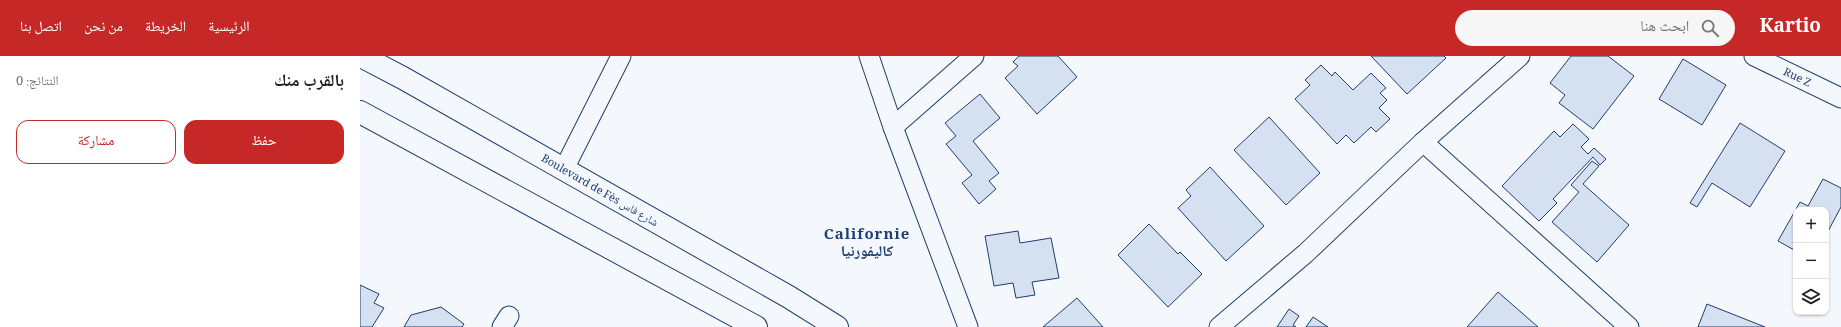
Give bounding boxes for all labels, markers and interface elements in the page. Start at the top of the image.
search box [1455,10,1735,46]
text: Kartio [1759,12,1821,44]
text: ابحث هنا [1640,15,1689,41]
text: اتصل بنا [20,16,62,40]
text: من نحن [84,16,123,40]
text: الخريطة [145,16,186,40]
text: الرئيسية [208,16,250,40]
icon: search [1699,17,1721,39]
street label: Rue Z [1779,63,1814,93]
text: بالقرب منك [274,68,344,97]
text: النتائج: 0 [16,71,59,93]
button: مشاركة [16,120,176,164]
button: حفظ [184,120,344,164]
street label: Boulevard de Fès شارع فاس [537,150,662,233]
map controls [1793,207,1829,315]
button: + [1793,207,1829,243]
district label: Californie كاليفورنيا [824,223,910,266]
button: − [1793,243,1829,279]
button: layers [1793,279,1829,315]

